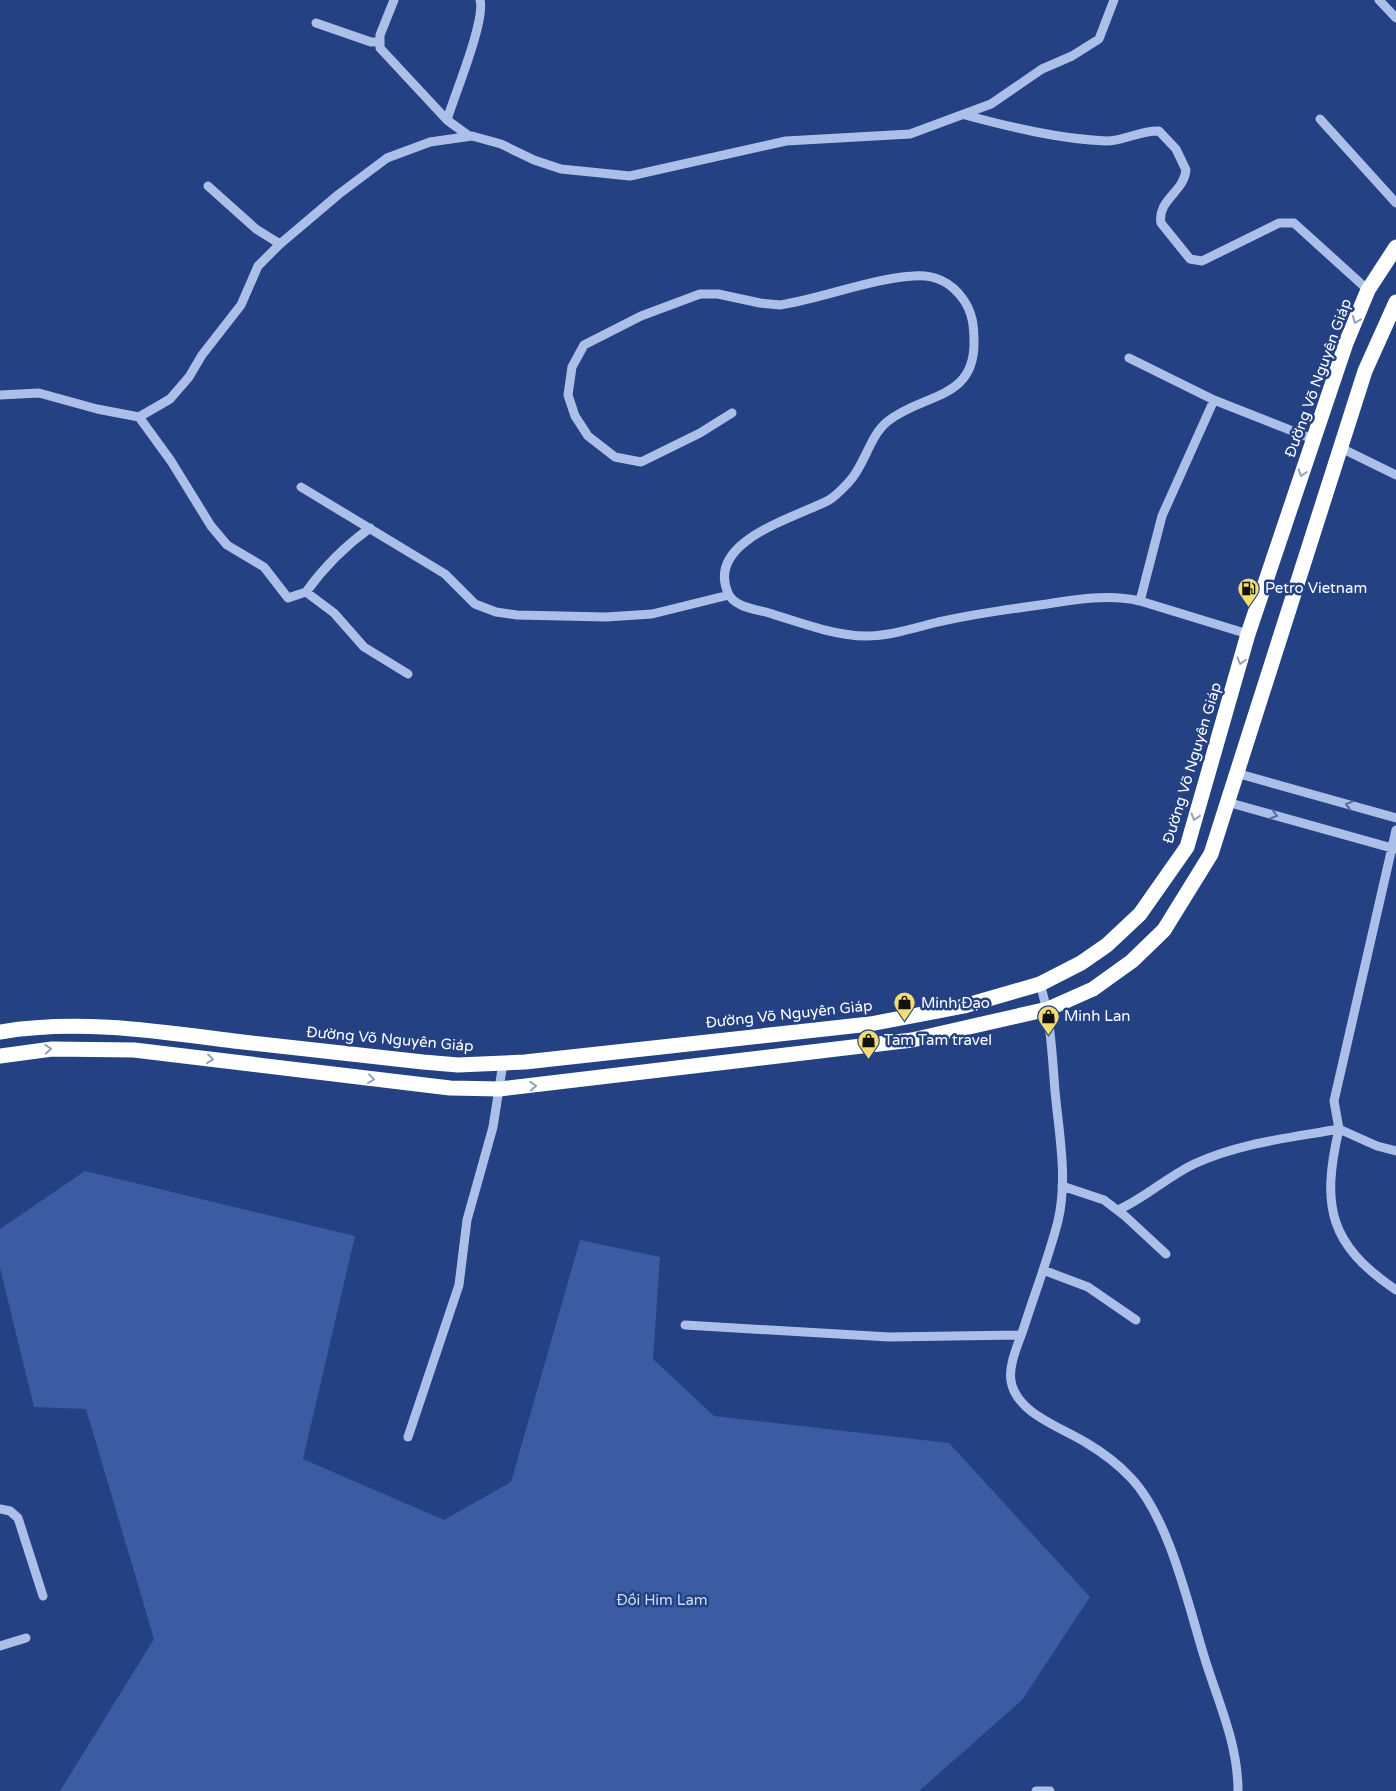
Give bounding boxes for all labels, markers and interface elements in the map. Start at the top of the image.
street label: Đường Võ Nguyên Giáp [1281,296,1355,460]
one-way arrow [1351,315,1362,324]
one-way arrow [1298,469,1308,477]
fuel station icon: Petro Vietnam [1237,576,1261,607]
place label: Petro Vietnam [1265,579,1367,597]
one-way arrow [1236,657,1246,665]
street label: Đường Võ Nguyên Giáp [1159,680,1225,846]
one-way arrow [1345,800,1354,810]
one-way arrow [1270,809,1278,820]
one-way arrow [1191,813,1201,821]
shop icon: Minh Đạo [893,991,917,1022]
place label: Minh Đạo [921,994,990,1012]
street label: Đường Võ Nguyên Giáp [705,996,873,1032]
shop icon: Minh Lan [1036,1004,1060,1035]
place label: Minh Lan [1064,1007,1130,1025]
street label: Đường Võ Nguyên Giáp [306,1023,474,1055]
shop icon: Tam Tam travel [856,1028,880,1059]
place label: Tam Tam travel [884,1031,992,1049]
one-way arrow [44,1044,52,1055]
one-way arrow [206,1053,214,1064]
one-way arrow [368,1073,376,1084]
one-way arrow [530,1080,538,1091]
park label: Đồi Him Lam [616,1591,708,1609]

